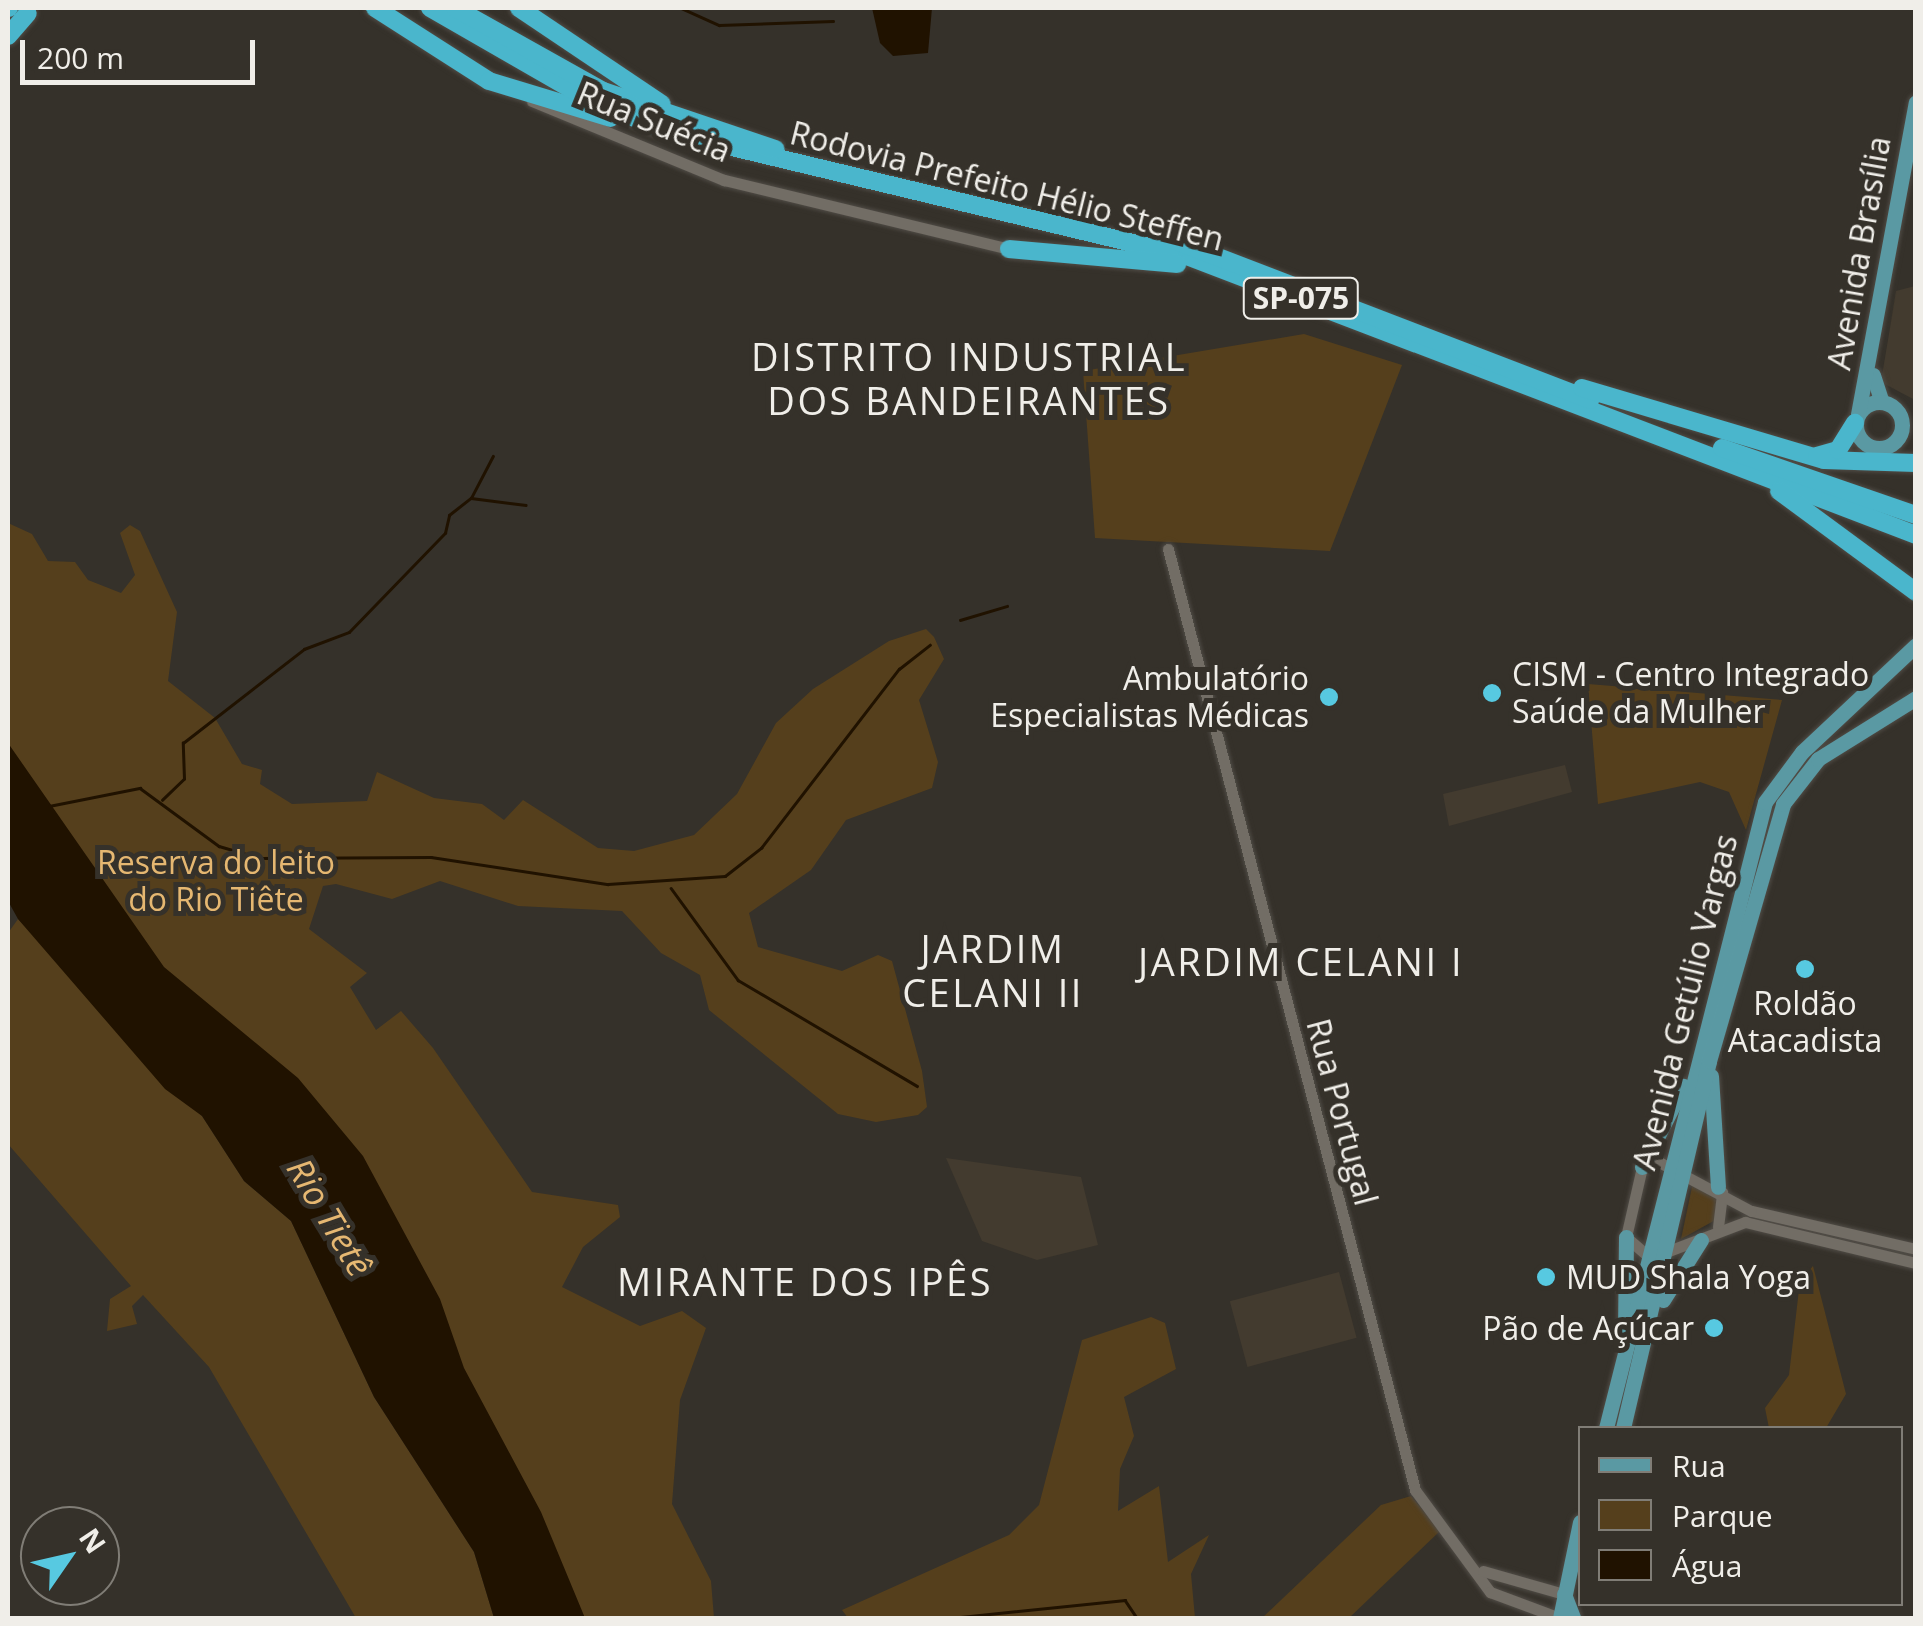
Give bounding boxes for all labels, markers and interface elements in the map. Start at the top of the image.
scale bar [25,20,260,82]
text: 200 m [37,37,124,78]
street label: Rua Suécia [572,74,736,170]
street label: Rodovia Prefeito Hélio Steffen [786,113,1228,259]
street label: Avenida Brasília [1820,133,1898,373]
road number: SP-075 [1241,273,1361,323]
district label: DISTRITO INDUSTRIAL DOS BANDEIRANTES [751,334,1187,424]
place label: CISM - Centro Integrado Saúde da Mulher [1512,656,1869,731]
place label: Ambulatório Especialistas Médicas [990,660,1309,735]
marker: CISM - Centro Integrado Saúde da Mulher [1481,682,1503,704]
marker: Ambulatório Especialistas Médicas [1318,686,1340,708]
street label: Avenida Getúlio Vargas [1625,831,1745,1173]
park label: Reserva do leito do Rio Tiête [97,844,335,919]
district label: JARDIM CELANI II [902,926,1084,1016]
district label: JARDIM CELANI I [1138,939,1464,985]
marker: Roldão Atacadista [1794,958,1816,980]
place label: Roldão Atacadista [1728,985,1882,1060]
street label: Rua Portugal [1299,1015,1385,1209]
water label: Rio Tietê [278,1150,382,1284]
place label: MUD Shala Yoga [1566,1258,1811,1296]
district label: MIRANTE DOS IPÊS [617,1259,993,1305]
marker: MUD Shala Yoga [1535,1266,1557,1288]
place label: Pão de Açúcar [1482,1309,1694,1347]
marker: Pão de Açúcar [1703,1317,1725,1339]
legend [1578,1426,1903,1606]
text: Rua [1672,1445,1726,1486]
text: Parque [1672,1495,1773,1536]
north arrow [20,1506,120,1606]
text: N [71,1520,115,1560]
text: Água [1672,1545,1742,1586]

